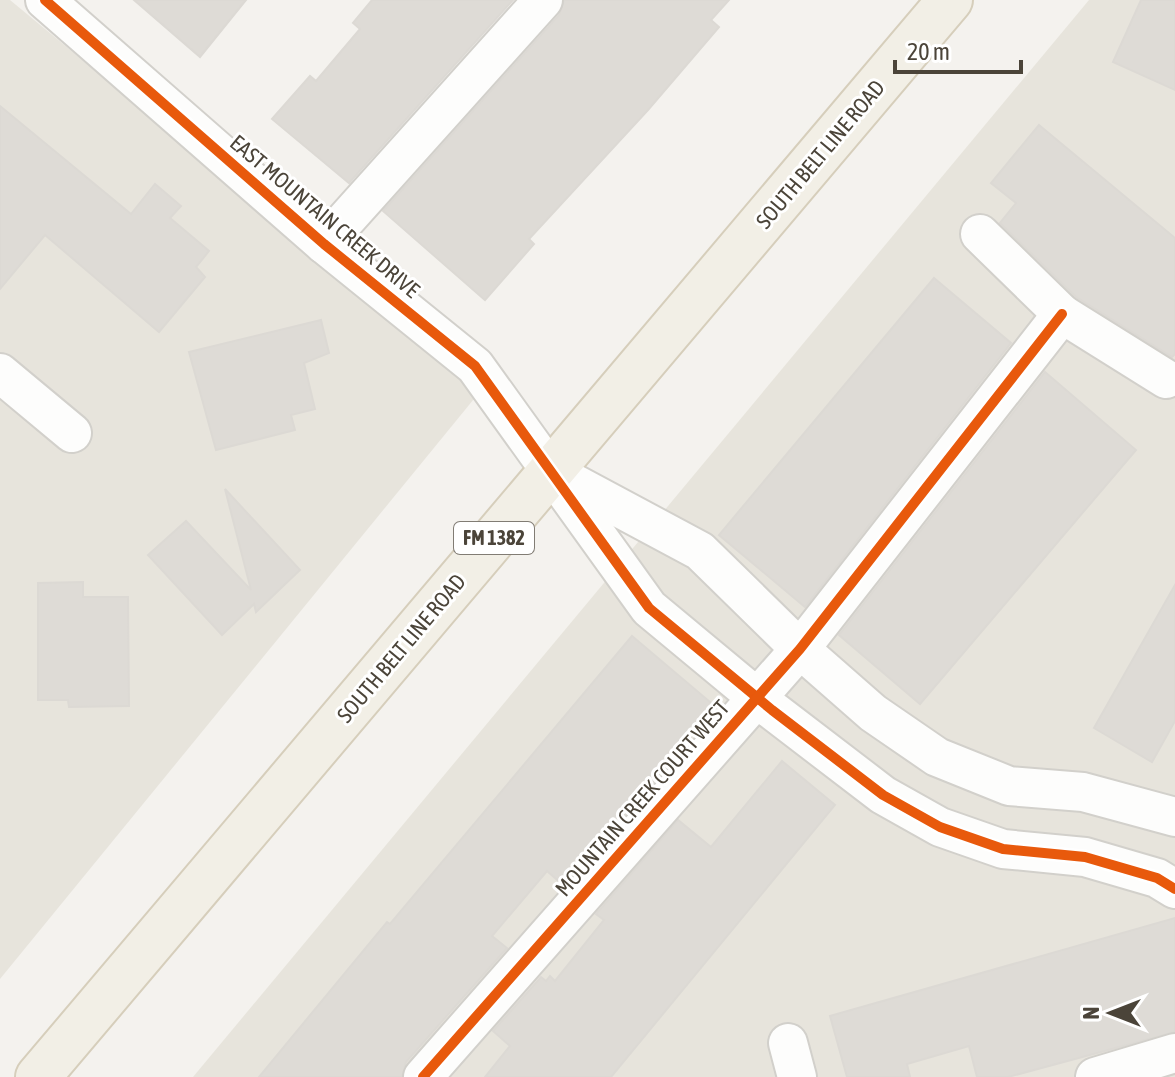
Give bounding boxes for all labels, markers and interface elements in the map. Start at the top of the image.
scale bar [895,24,1021,74]
text: 20 m [907,38,950,65]
street label: SOUTH BELT LINE ROAD [750,74,890,234]
street label: EAST MOUNTAIN CREEK DRIVE [225,129,425,303]
road number: FM 1382 [454,522,534,554]
street label: SOUTH BELT LINE ROAD [331,568,471,728]
street label: MOUNTAIN CREEK COURT WEST [550,694,734,901]
north arrow [1071,973,1151,1053]
text: N [1078,1007,1104,1019]

